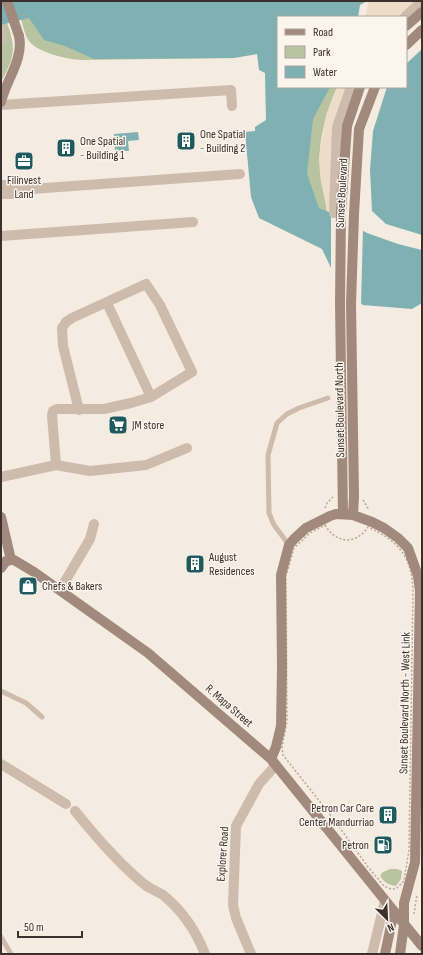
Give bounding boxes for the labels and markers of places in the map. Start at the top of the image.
place label: One Spatial - Building 2 [200,127,245,156]
building icon: One Spatial - Building 2 [175,130,197,152]
place label: One Spatial - Building 1 [80,134,125,163]
building icon: One Spatial - Building 1 [55,137,77,159]
office icon: Filinvest Land [13,150,35,172]
place label: Filinvest Land [7,173,41,202]
supermarket icon: JM store [107,414,129,436]
place label: JM store [131,418,165,433]
place label: August Residences [208,550,255,579]
building icon: August Residences [184,553,206,575]
shop icon: Chefs & Bakers [17,575,39,597]
place label: Chefs & Bakers [42,579,102,594]
place label: Petron Car Care Center Mandurriao [299,801,374,830]
building icon: Petron Car Care Center Mandurriao [377,804,399,826]
fuel station icon: Petron [372,834,394,856]
place label: Petron [342,838,369,853]

